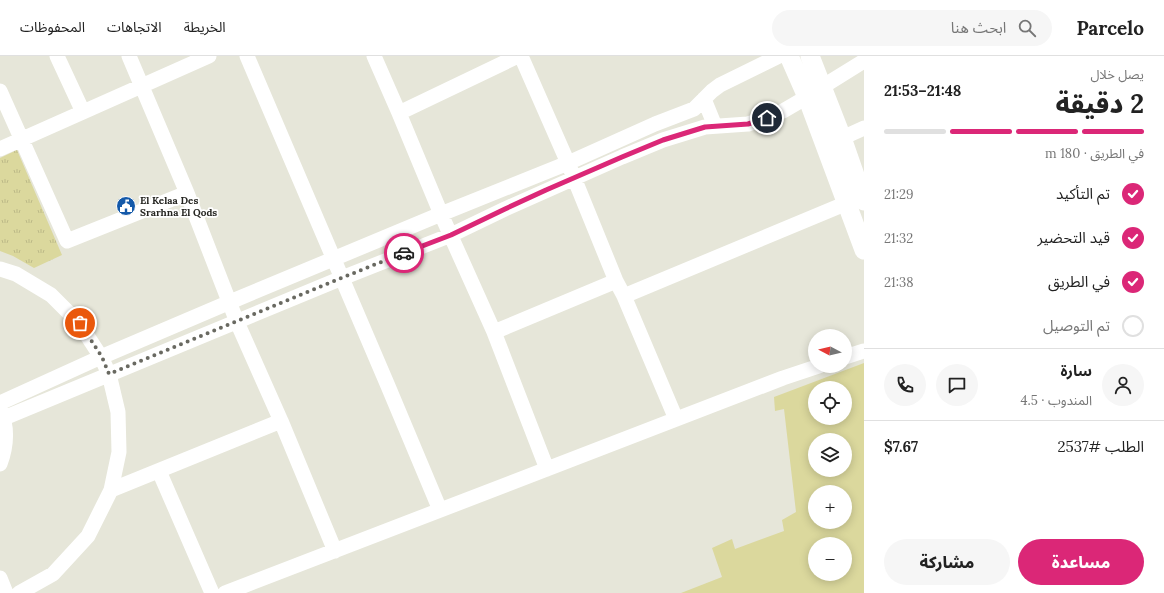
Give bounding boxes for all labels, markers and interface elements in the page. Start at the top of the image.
search box [772,10,1052,46]
text: Parcelo [1076,16,1144,40]
icon: search [1016,17,1038,39]
text: المحفوظات [20,18,85,36]
text: الاتجاهات [107,18,162,36]
text: الخريطة [184,18,226,36]
text: ابحث هنا [951,18,1006,37]
text: يصل خلال [1090,66,1144,83]
text: 21:48–21:53 [884,81,961,100]
text: 2 دقيقة [1055,87,1144,120]
pin [750,101,784,135]
icon: home [756,107,778,129]
text: في الطريق · 180 m [1045,145,1144,162]
icon: check [1122,183,1144,205]
text: تم التأكيد [1056,184,1110,203]
text: 21:29 [884,186,913,203]
place label: El Kelaa Des Srarhna El Qods [140,194,217,219]
public building icon: El Kelaa Des Srarhna El Qods [115,195,137,217]
icon: check [1122,227,1144,249]
text: قيد التحضير [1037,228,1110,247]
text: 21:32 [884,230,913,247]
courier [384,233,424,273]
icon: car [393,242,415,264]
icon: check [1122,271,1144,293]
text: في الطريق [1048,272,1110,291]
text: 21:38 [884,274,914,291]
pin [63,306,97,340]
icon: bag [69,312,91,334]
text: تم التوصيل [1043,316,1110,335]
north arrow [808,329,852,373]
map controls [808,329,852,581]
text: سارة [1060,361,1092,380]
button: phone [884,364,926,406]
button: chat [936,364,978,406]
button: person [1102,364,1144,406]
button: locate [808,381,852,425]
text: المندوب · 4.5 [1020,392,1092,409]
button: layers [808,433,852,477]
text: $7.67 [884,437,918,456]
text: الطلب #2537 [1057,437,1144,456]
button: + [808,485,852,529]
button: − [808,537,852,581]
button: مشاركة [884,539,1010,585]
button: مساعدة [1018,539,1144,585]

